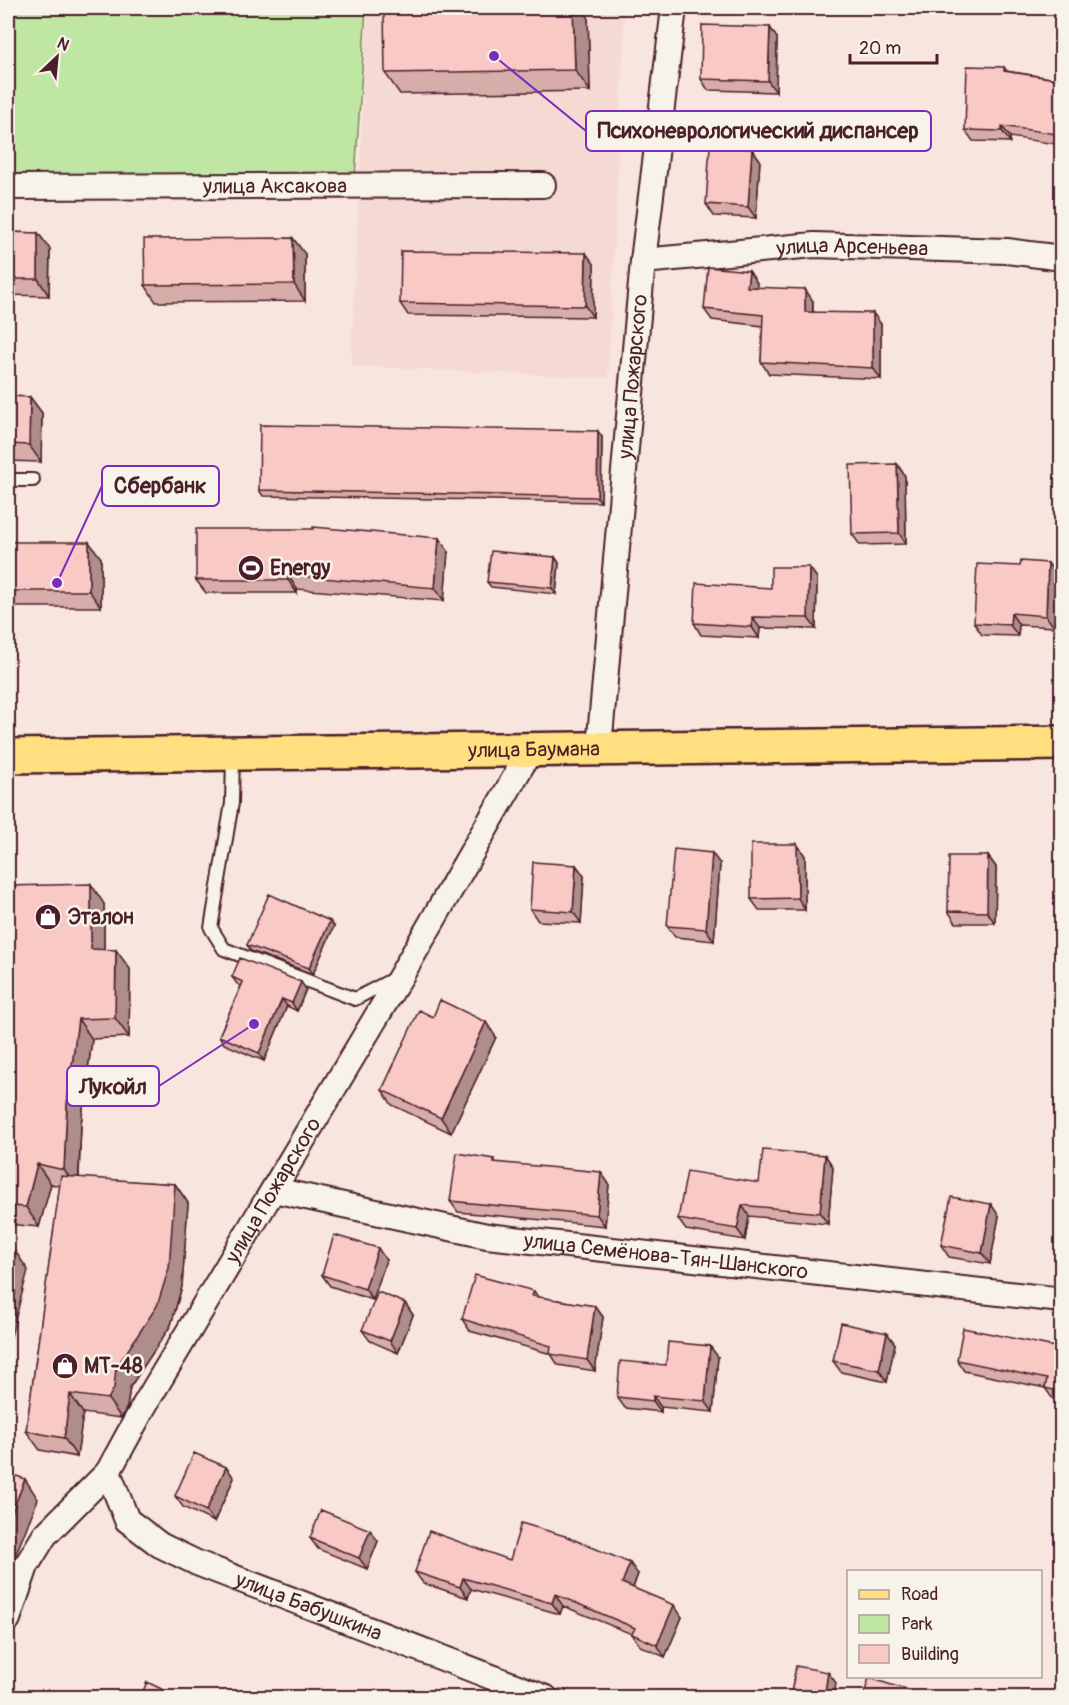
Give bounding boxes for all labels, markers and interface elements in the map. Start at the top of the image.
north arrow [27,27,87,87]
scale bar [850,27,937,65]
text: N [54,33,73,56]
text: 20 m [859,37,901,60]
callout: Психоневрологический диспансер [586,111,931,151]
text: Психоневрологический диспансер [597,117,919,145]
street label: улица Аксакова [202,173,347,200]
street label: улица Арсеньева [774,232,929,263]
street label: улица Пожарского [612,293,654,461]
callout: Сбербанк [102,466,219,506]
text: Сбербанк [114,472,206,500]
sports icon: Energy [236,553,266,583]
place label: Energy [270,555,330,582]
street label: улица Баумана [467,736,600,764]
shop icon: Эталон [33,902,63,932]
place label: Эталон [68,904,134,931]
callout: Лукойл [67,1066,159,1106]
text: Лукойл [78,1073,147,1101]
street label: улица Пожарского [219,1113,327,1269]
street label: улица Семёнова-Тян-Шанского [521,1227,809,1286]
shop icon: МТ-48 [50,1351,80,1381]
place label: МТ-48 [84,1353,143,1380]
street label: улица Бабушкина [231,1566,386,1647]
legend [847,1570,1042,1678]
text: Road [901,1583,938,1606]
text: Park [901,1613,933,1636]
text: Building [901,1643,959,1666]

